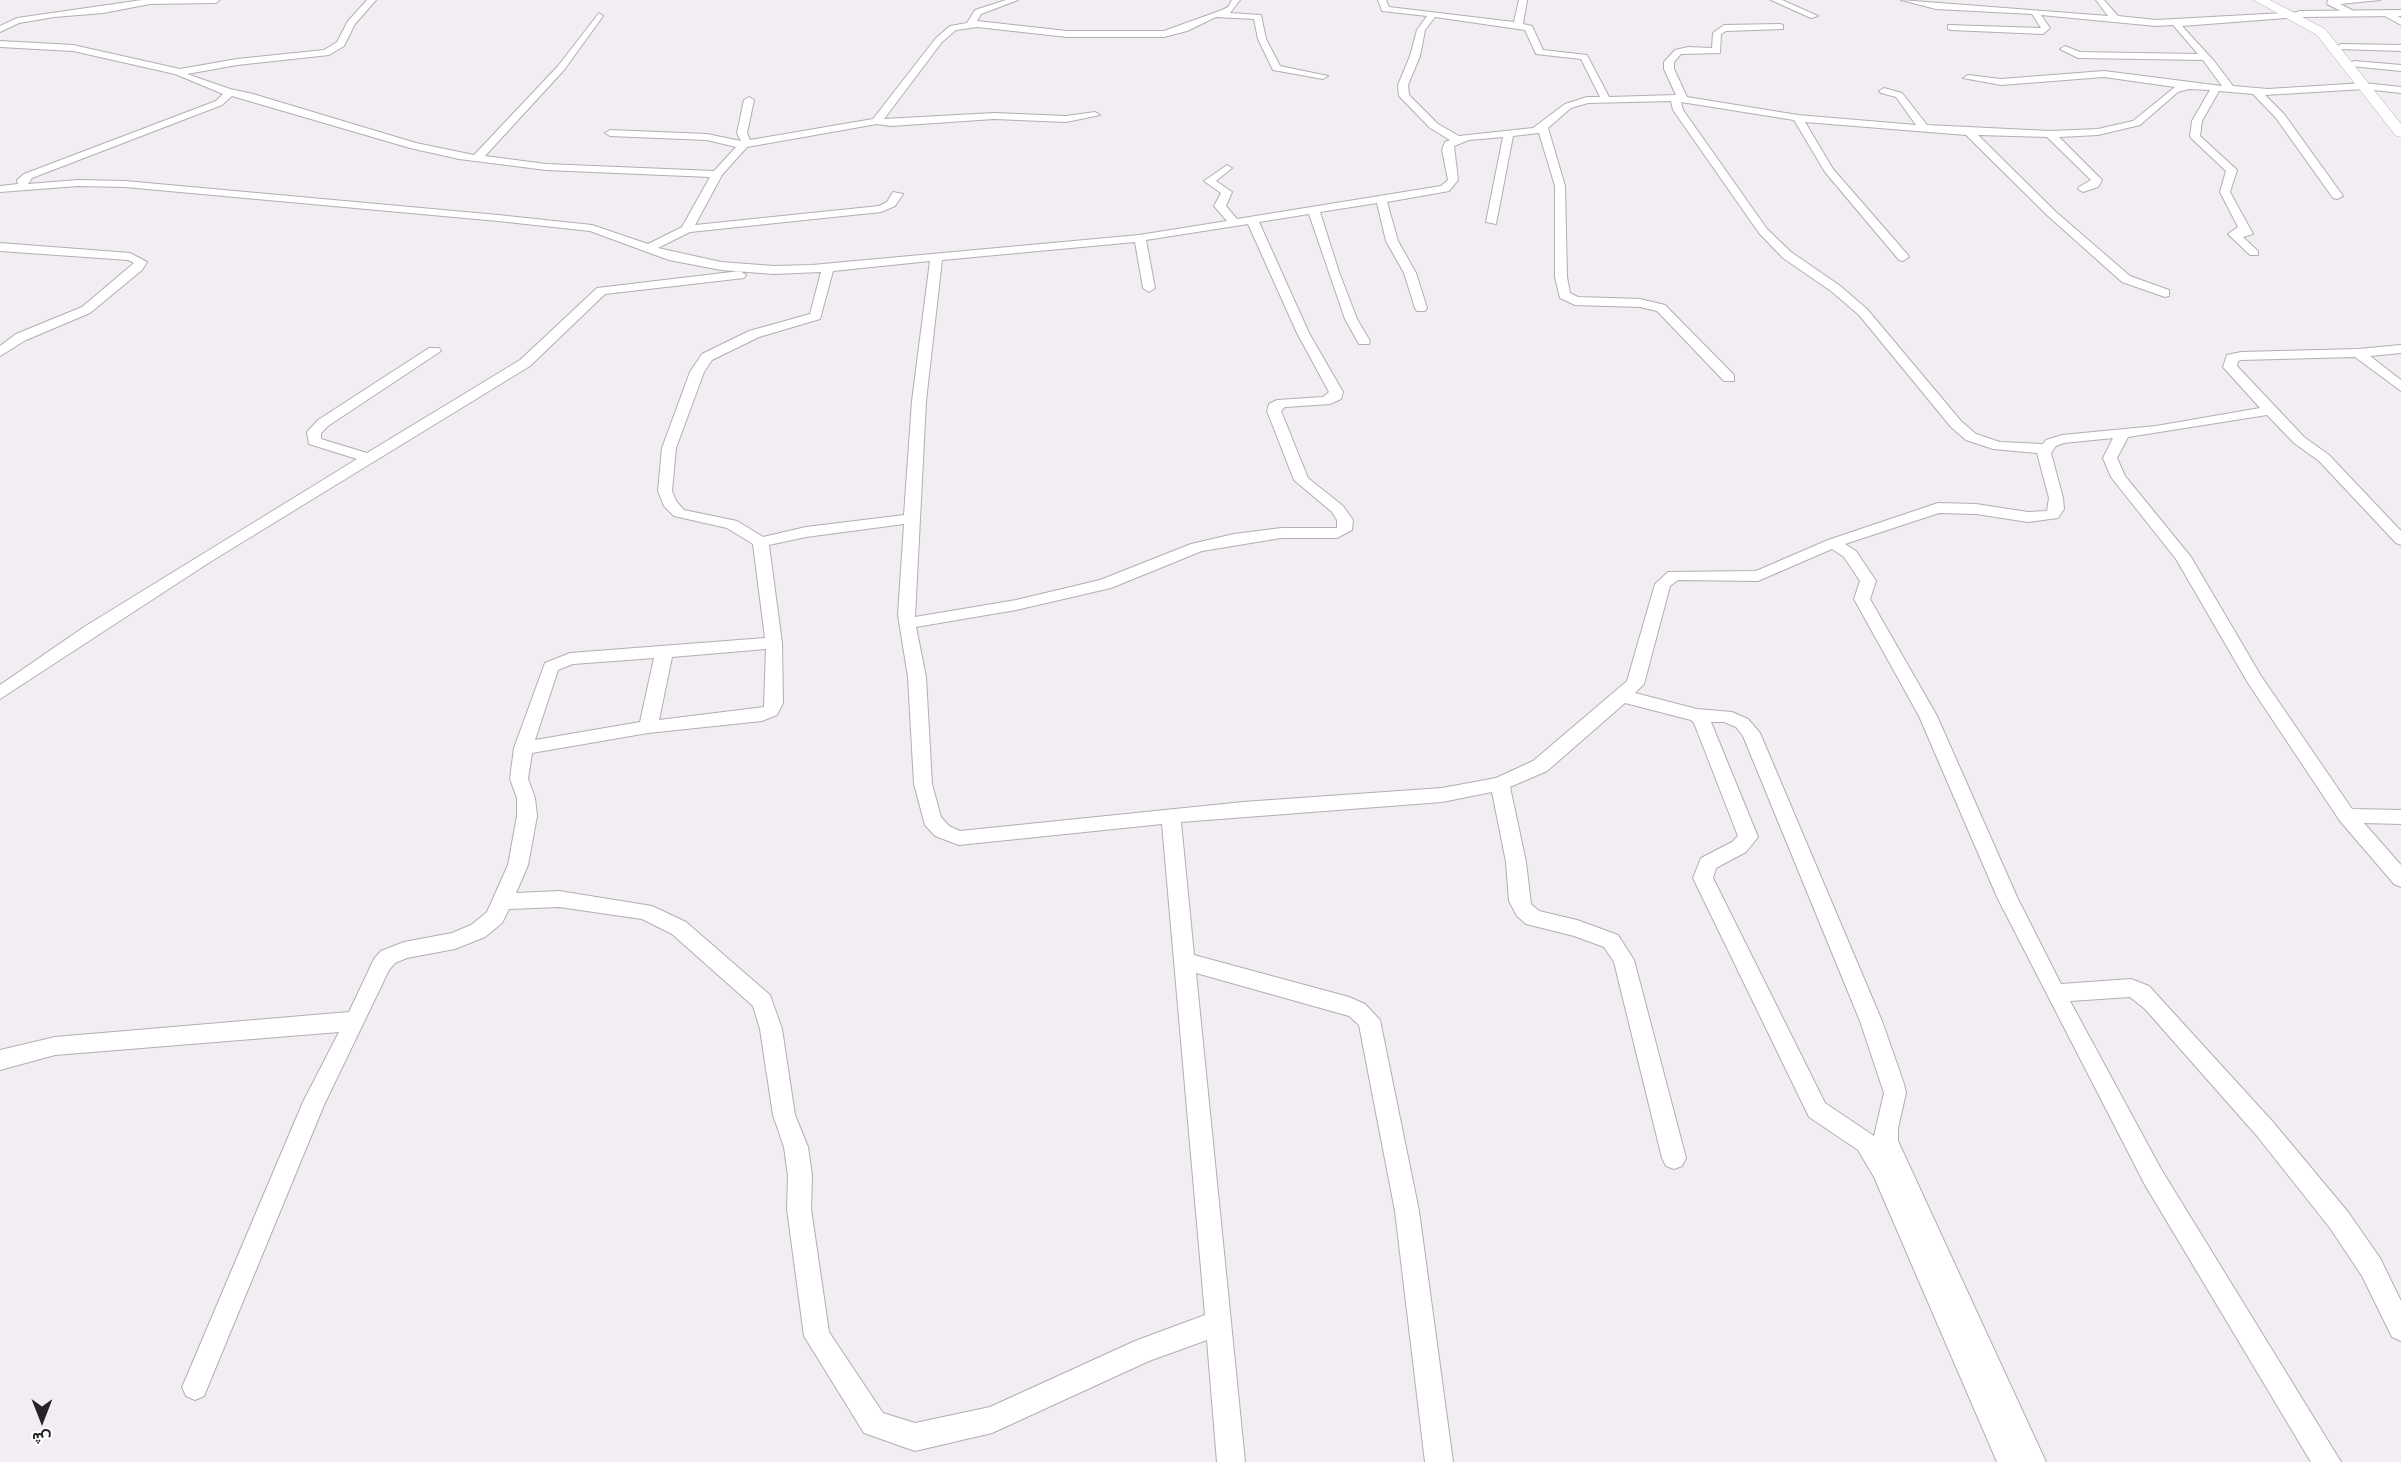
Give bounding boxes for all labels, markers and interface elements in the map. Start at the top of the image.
north arrow [12,1390,72,1450]
text: ش [32,1428,52,1449]

